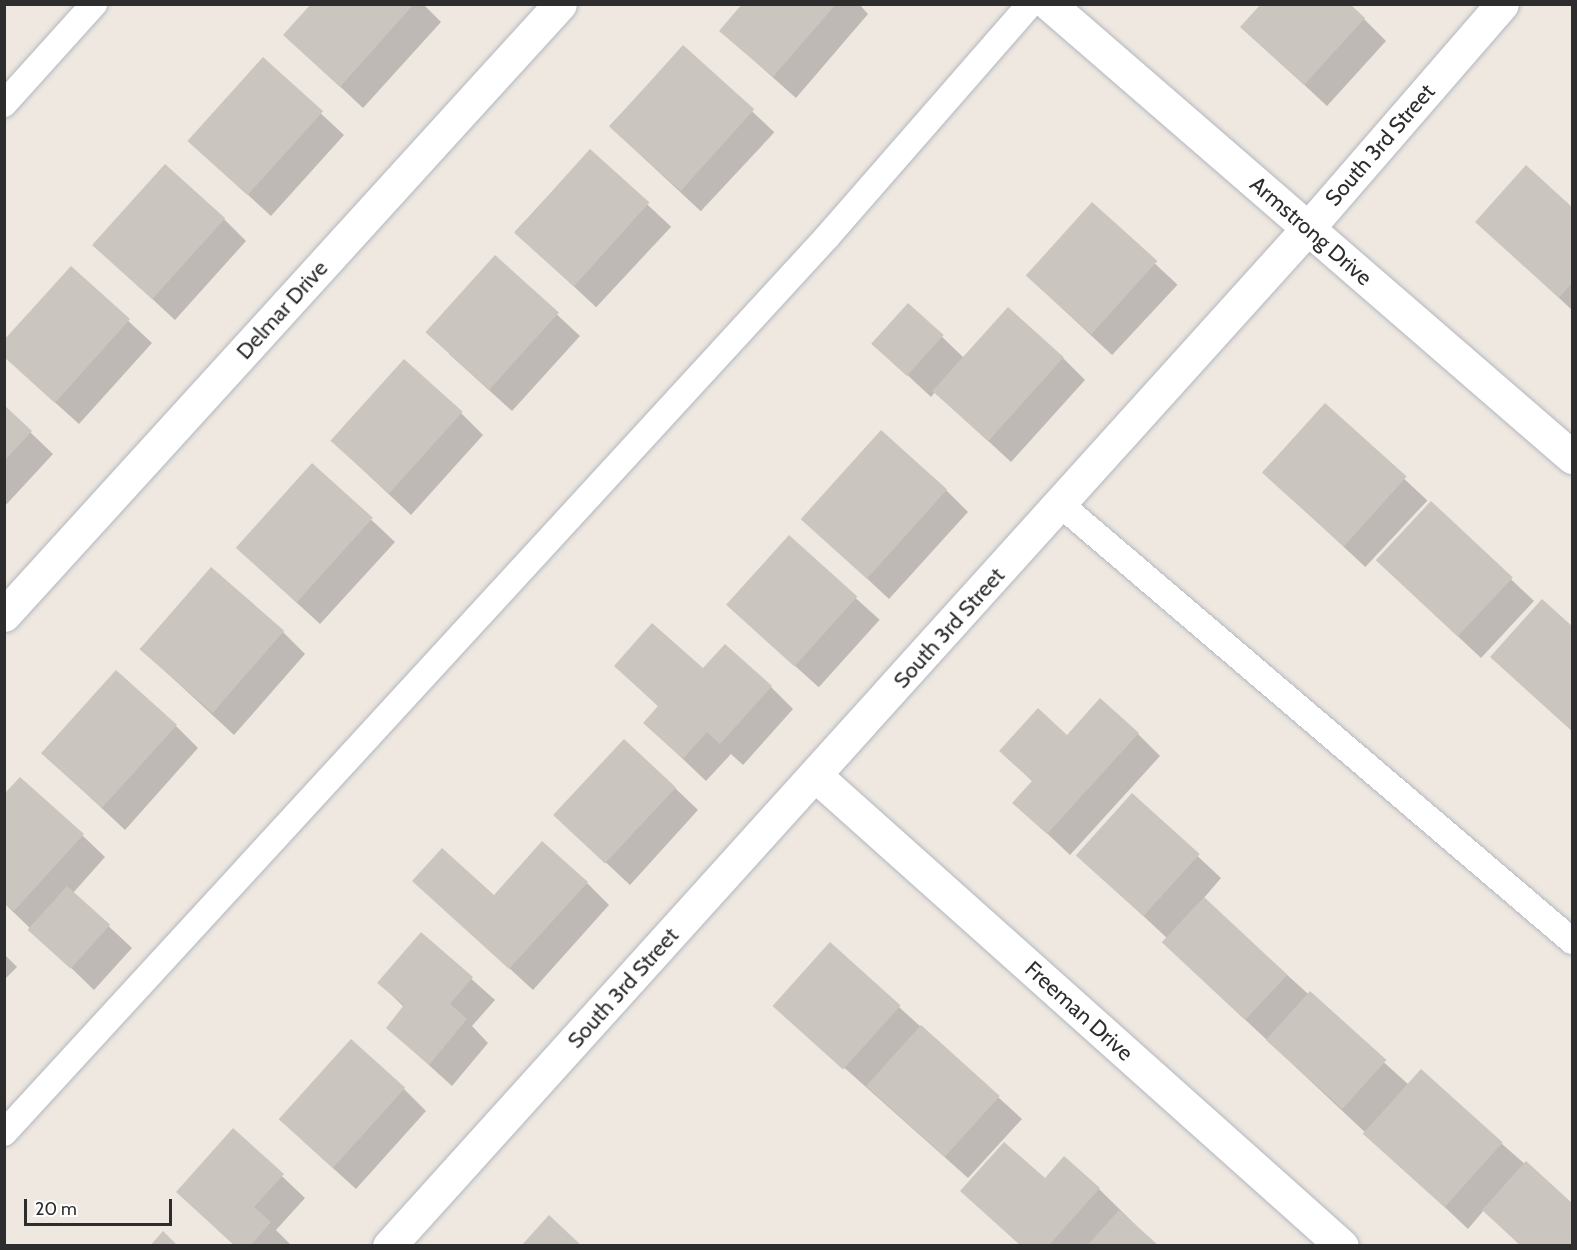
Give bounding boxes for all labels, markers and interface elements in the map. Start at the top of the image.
street label: South 3rd Street [1320,79,1440,211]
street label: Armstrong Drive [1245,171,1377,291]
street label: Delmar Drive [231,255,333,365]
street label: South 3rd Street [888,562,1010,694]
street label: South 3rd Street [562,922,684,1054]
street label: Freeman Drive [1020,956,1138,1066]
scale bar [27,1187,176,1225]
text: 20 m [35,1198,77,1220]

